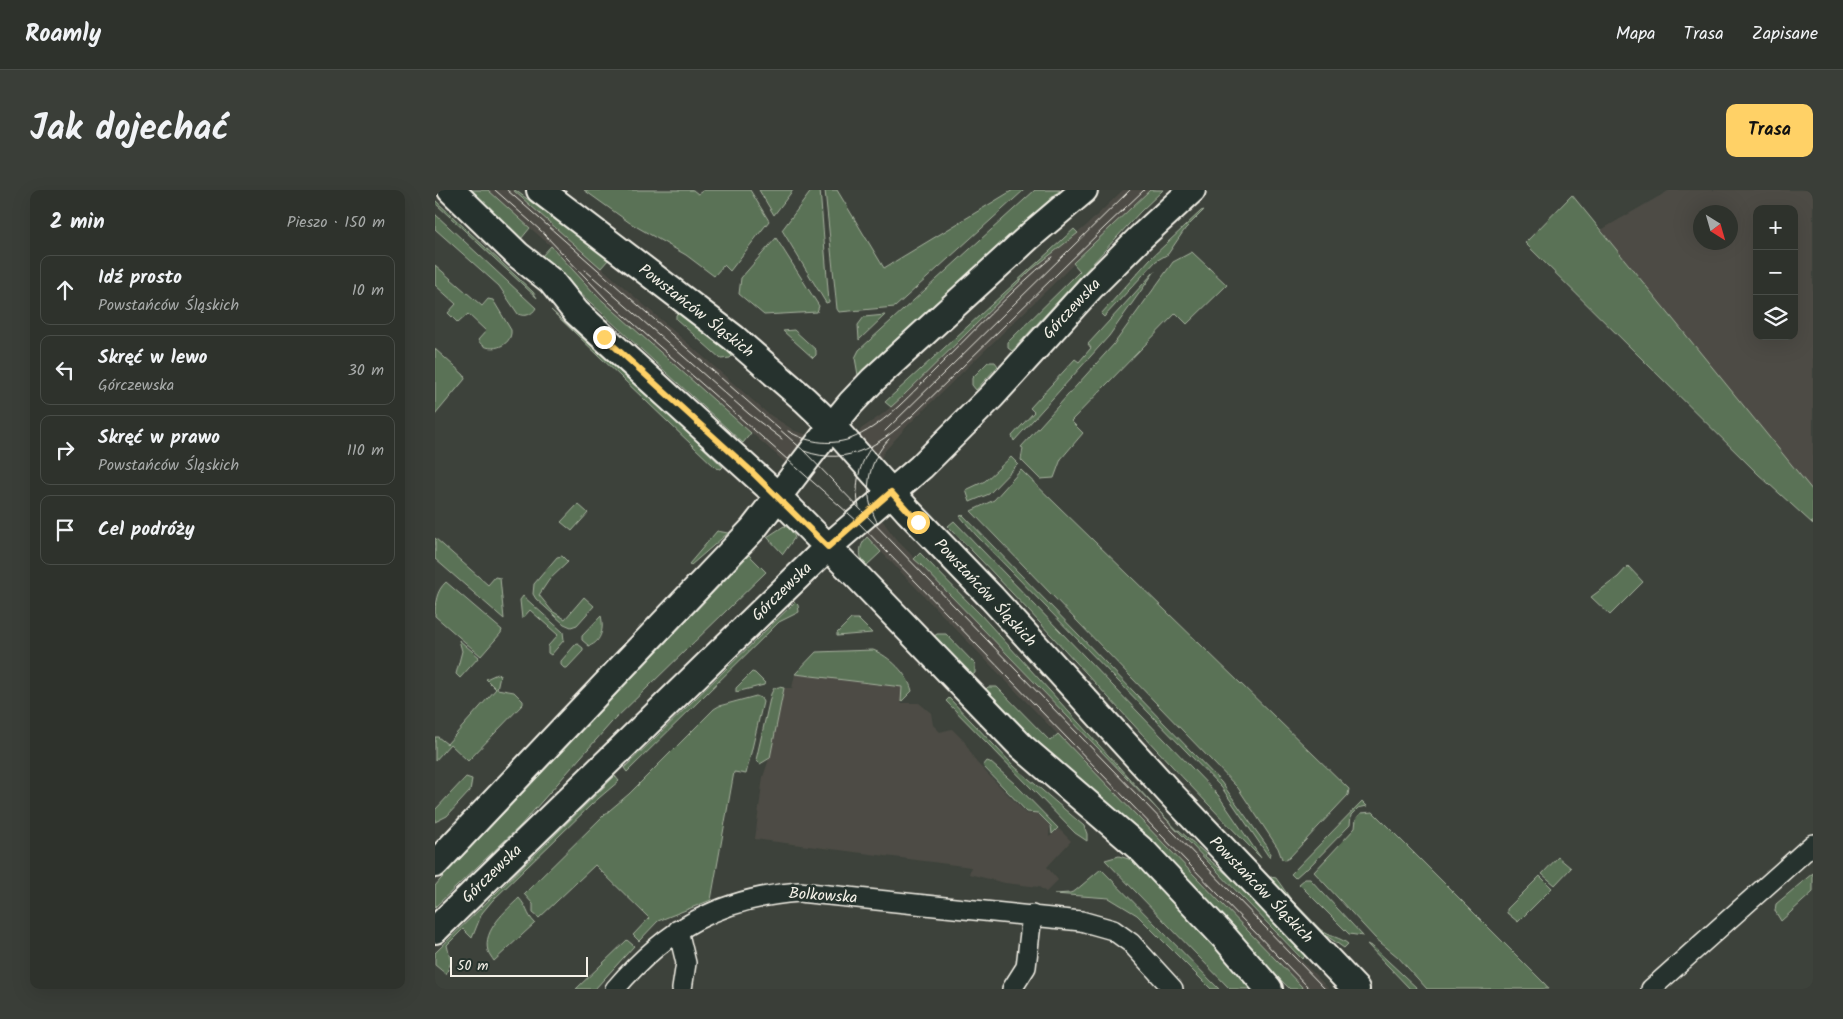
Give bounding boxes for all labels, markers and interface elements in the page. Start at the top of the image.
text: Roamly [25,15,101,54]
text: Mapa [1616,20,1656,49]
text: Trasa [1684,20,1724,49]
text: Zapisane [1752,20,1818,49]
text: Jak dojechać [30,102,229,158]
button: Trasa [1726,104,1813,157]
north arrow [1693,205,1738,250]
map controls [1753,205,1798,340]
button: + [1753,205,1798,250]
text: 2 min [50,206,105,239]
text: Pieszo · 150 m [287,210,385,235]
button: − [1753,250,1798,295]
street label: Powstańców Śląskich [633,258,759,364]
text: Idź prosto [98,263,182,293]
street label: Górczewska [1037,273,1107,345]
icon: ahead [51,276,79,304]
text: 10 m [352,278,384,303]
text: Powstańców Śląskich [98,293,239,318]
button: layers [1753,295,1798,340]
route end [593,326,616,349]
text: Skręć w lewo [98,343,207,373]
icon: left [51,356,79,384]
text: 30 m [348,358,384,383]
text: Górczewska [98,373,174,398]
text: Skręć w prawo [98,423,220,453]
icon: right [51,436,79,464]
text: 110 m [347,438,384,463]
text: Powstańców Śląskich [98,453,239,478]
route start [907,511,930,534]
text: Cel podróży [98,515,195,545]
icon: arrive [51,516,79,544]
street label: Powstańców Śląskich [928,533,1042,653]
street label: Górczewska [746,557,818,627]
street label: Powstańców Śląskich [1203,831,1319,949]
street label: Górczewska [456,839,528,909]
street label: Bolkowska [788,881,858,911]
scale bar [450,954,587,977]
text: 50 m [457,955,488,977]

